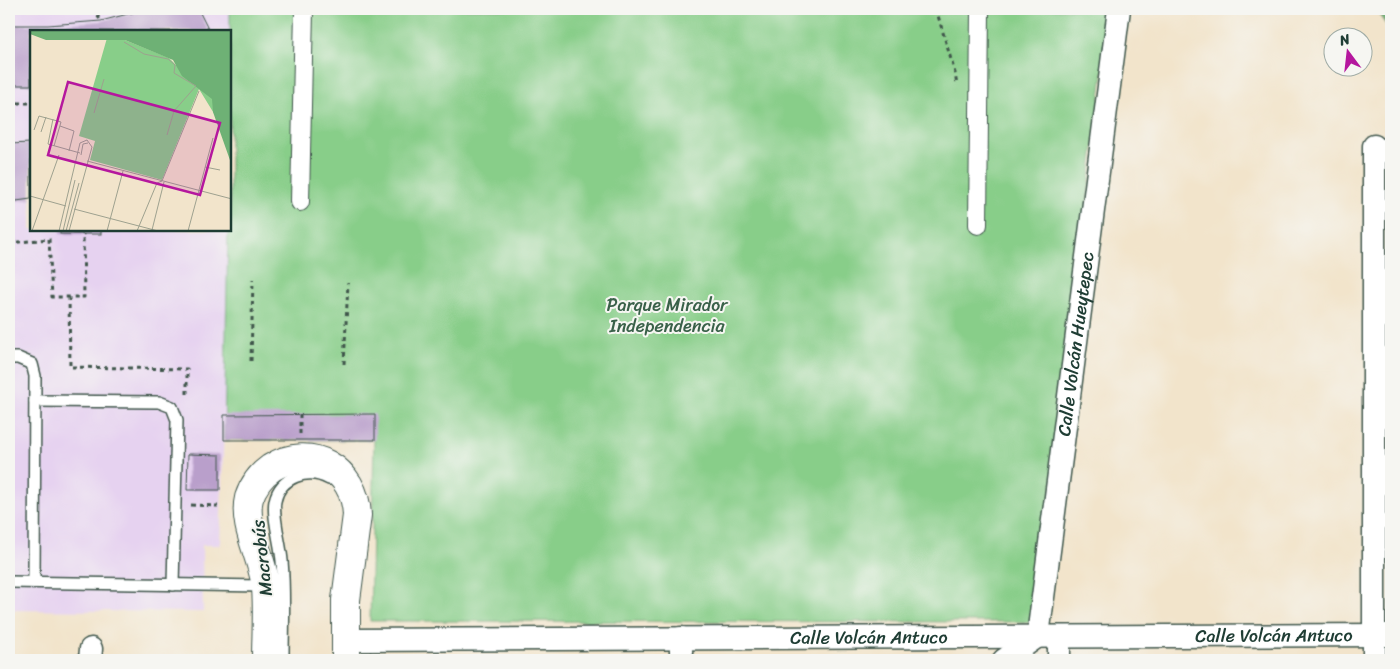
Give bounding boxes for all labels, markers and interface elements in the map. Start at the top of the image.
text: N [1336,27,1353,54]
north arrow [1322,28,1372,78]
inset map [30,30,231,231]
street label: Calle Volcán Hueytepec [1048,250,1103,438]
park label: Parque Mirador Independencia [607,289,729,342]
street label: Macrobús [242,517,282,598]
street label: Calle Volcán Antuco [1195,619,1353,652]
street label: Calle Volcán Antuco [790,621,948,654]

